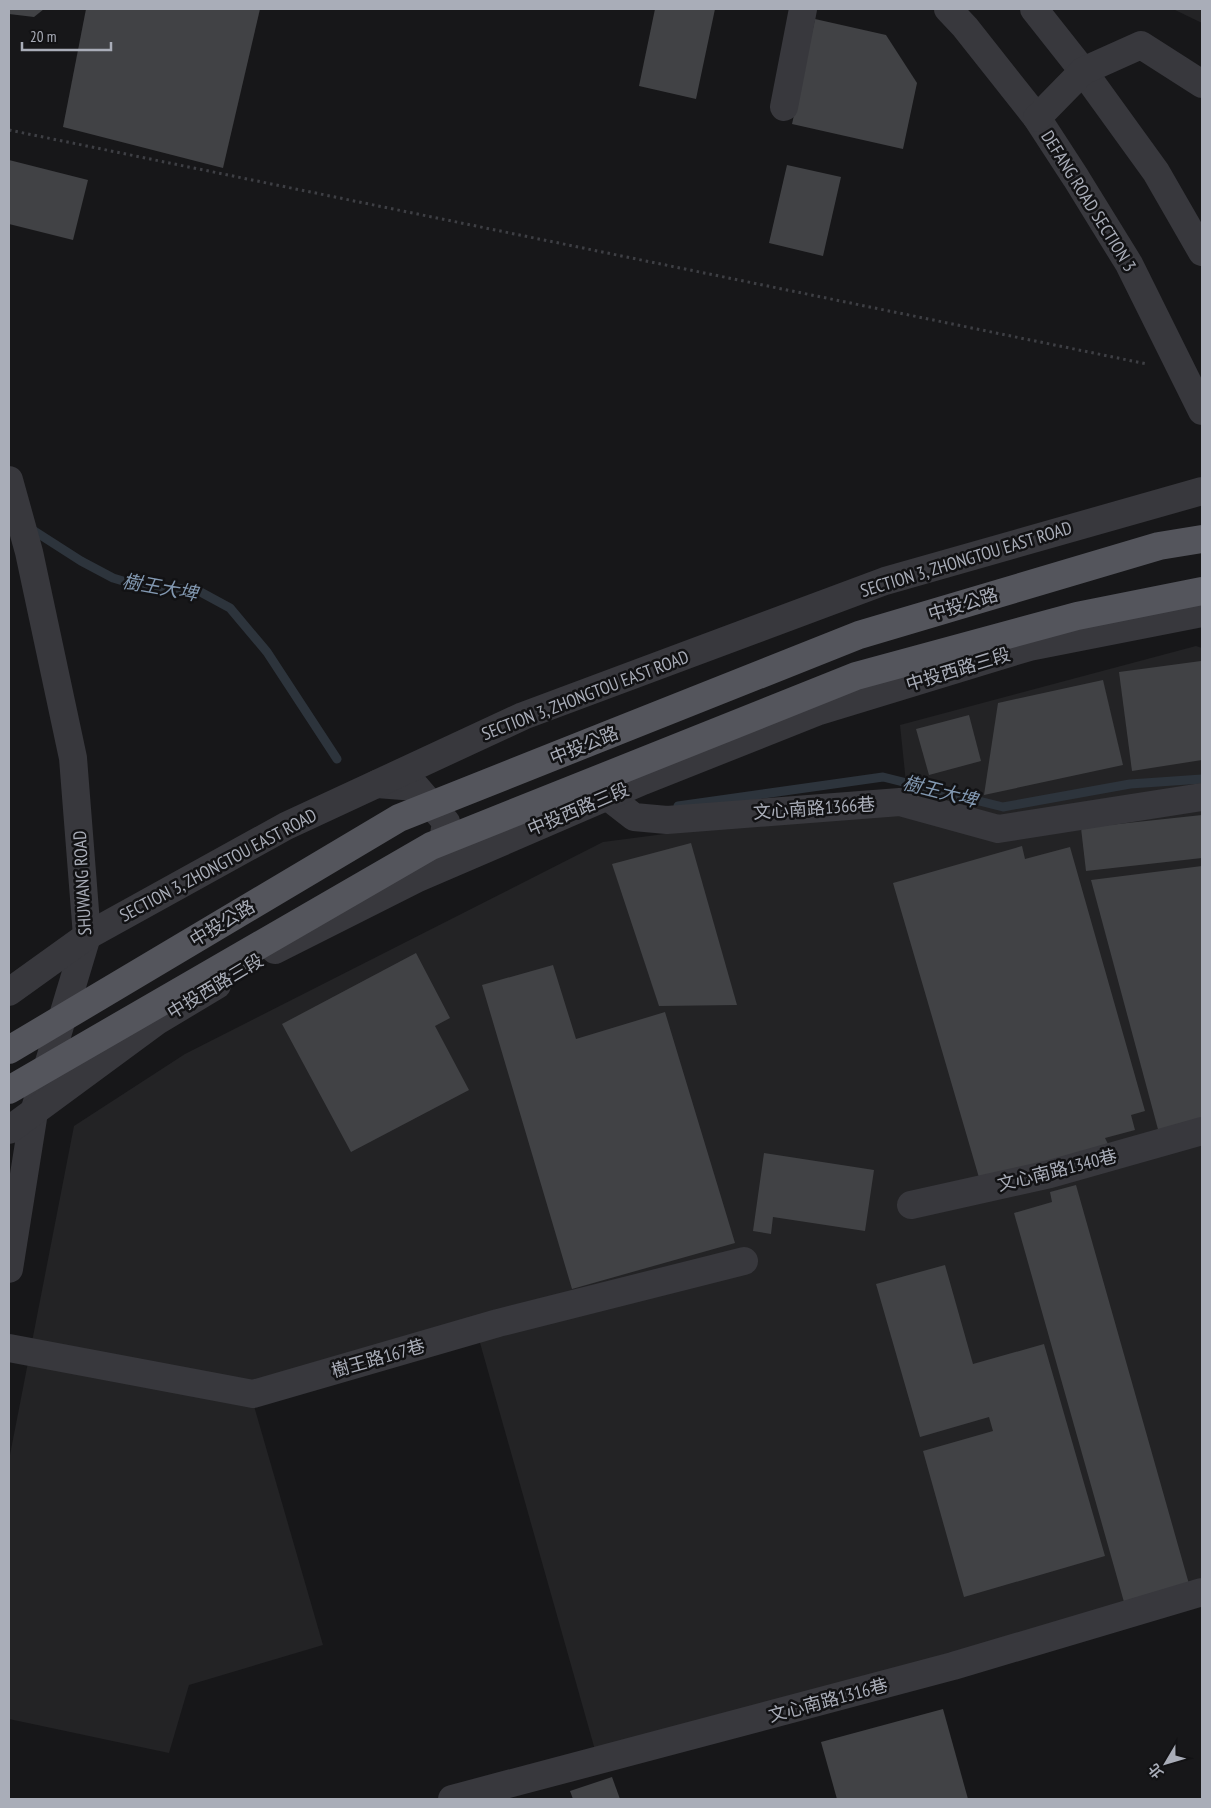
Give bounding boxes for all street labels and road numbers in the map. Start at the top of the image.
street label: DEFANG ROAD SECTION 3 [1036,126,1142,276]
street label: SECTION 3, ZHONGTOU EAST ROAD [857,516,1075,602]
street label: 中投公路 [925,582,1001,626]
street label: 中投西路三段 [903,642,1013,696]
street label: SECTION 3, ZHONGTOU EAST ROAD [478,645,692,745]
street label: 中投公路 [546,721,622,769]
street label: 中投西路三段 [524,777,632,841]
street label: 文心南路1366巷 [752,792,876,824]
street label: SECTION 3, ZHONGTOU EAST ROAD [116,803,320,927]
street label: SHUWANG ROAD [68,830,96,936]
street label: 中投公路 [185,895,259,951]
street label: 中投西路三段 [163,948,267,1024]
street label: 文心南路1340巷 [995,1144,1119,1196]
street label: 樹王路167巷 [329,1334,427,1382]
street label: 文心南路1316巷 [766,1673,890,1727]

